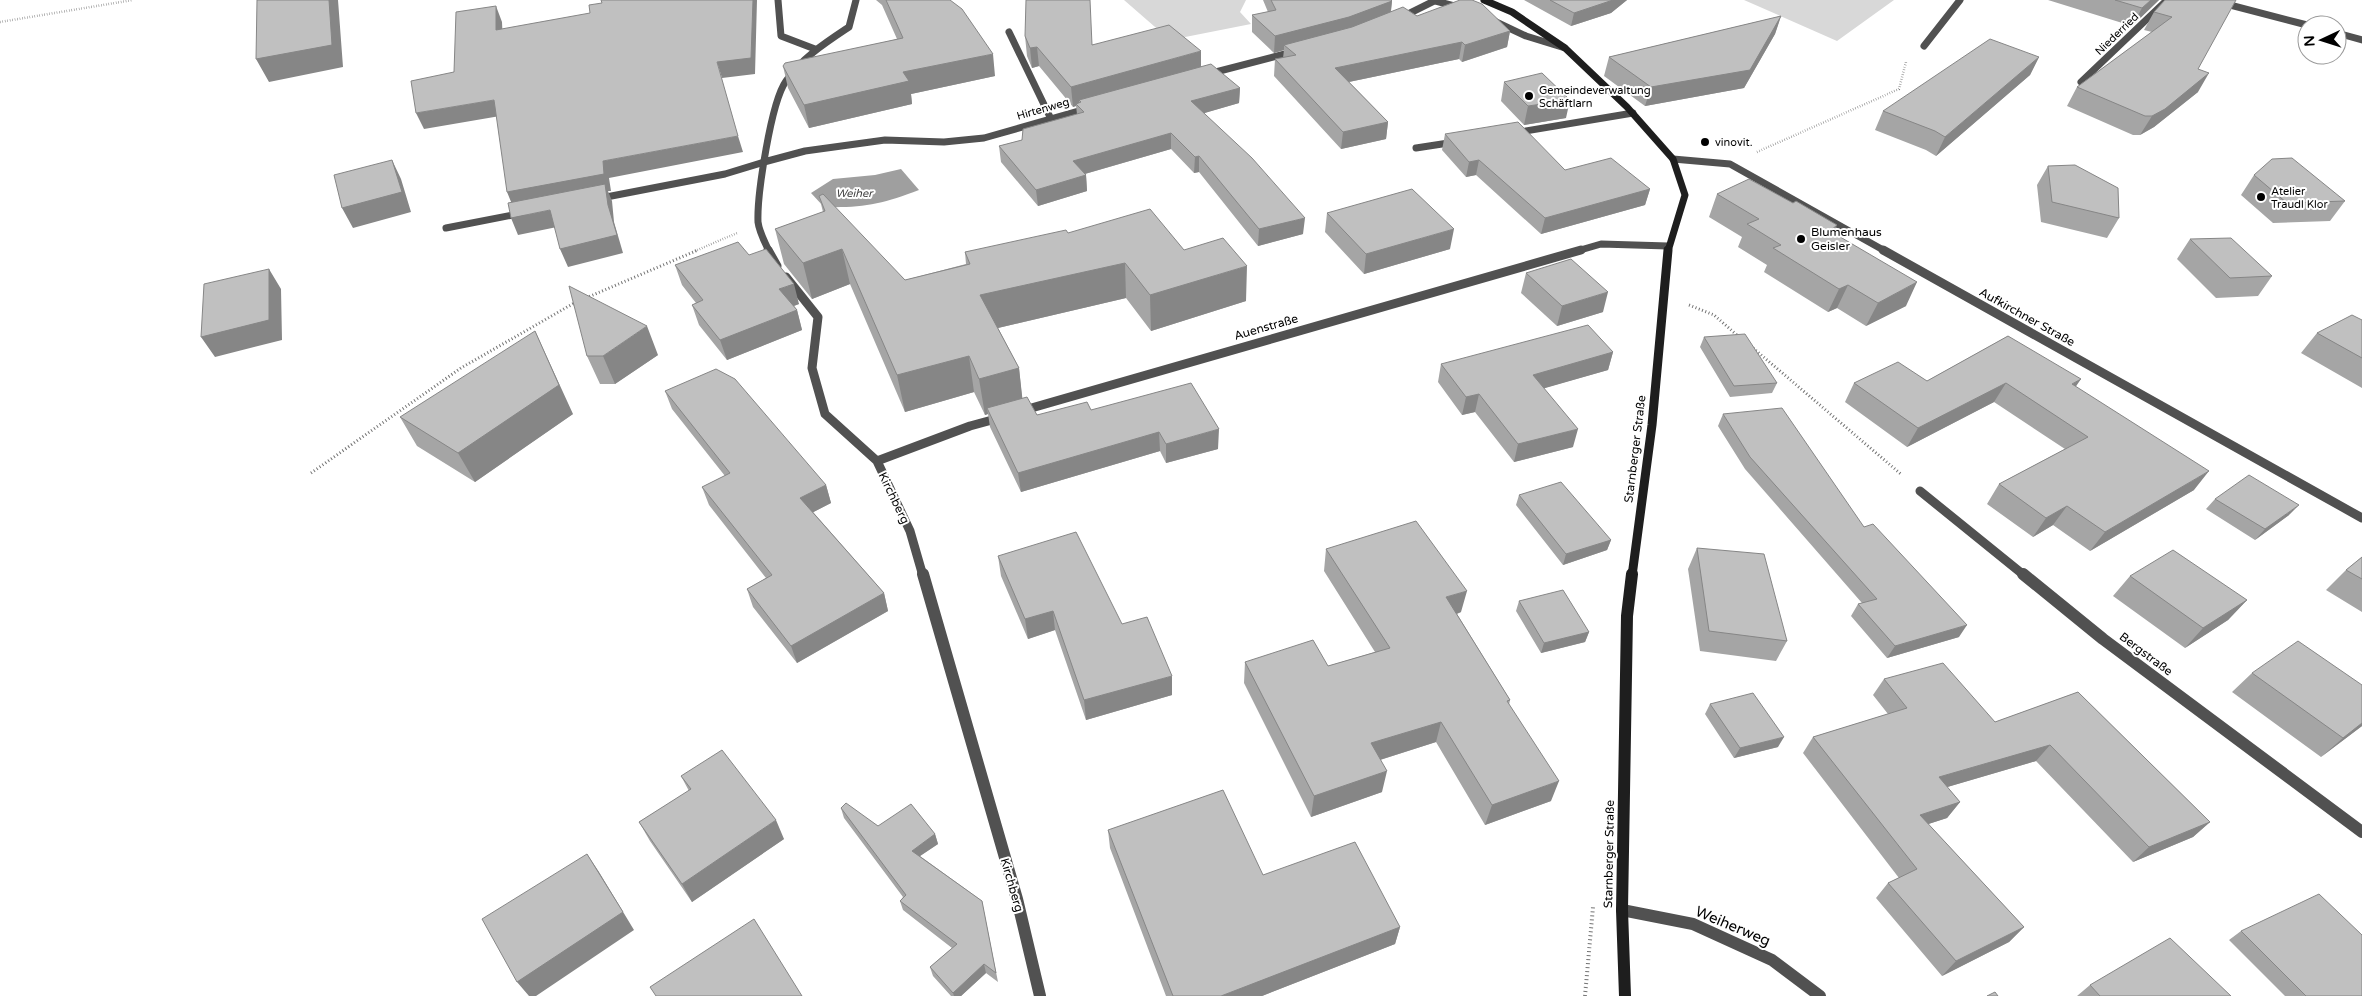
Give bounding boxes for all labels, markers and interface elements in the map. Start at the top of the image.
street label: Niederried [2093,10,2141,58]
north arrow [2297,15,2347,65]
text: N [2301,35,2318,47]
place label: Gemeindeverwaltung Schäftlarn [1539,84,1651,110]
marker: Gemeindeverwaltung Schäftlarn [1523,90,1535,102]
street label: Hirtenweg [1015,95,1071,123]
marker: vinovit. [1699,136,1711,148]
place label: vinovit. [1715,136,1753,149]
place label: Atelier Traudl Klor [2271,185,2328,211]
water label: Weiher [836,187,874,200]
marker: Atelier Traudl Klor [2255,191,2267,203]
place label: Blumenhaus Geisler [1811,225,1882,253]
marker: Blumenhaus Geisler [1795,233,1807,245]
street label: Aufkirchner Straße [1977,285,2077,349]
street label: Auenstraße [1232,311,1300,343]
street label: Starnberger Straße [1621,394,1649,504]
street label: Kirchberg [876,470,912,526]
street label: Bergstraße [2117,630,2175,679]
street label: Starnberger Straße [1601,800,1617,908]
street label: Kirchberg [998,856,1026,914]
street label: Weiherweg [1693,902,1773,950]

